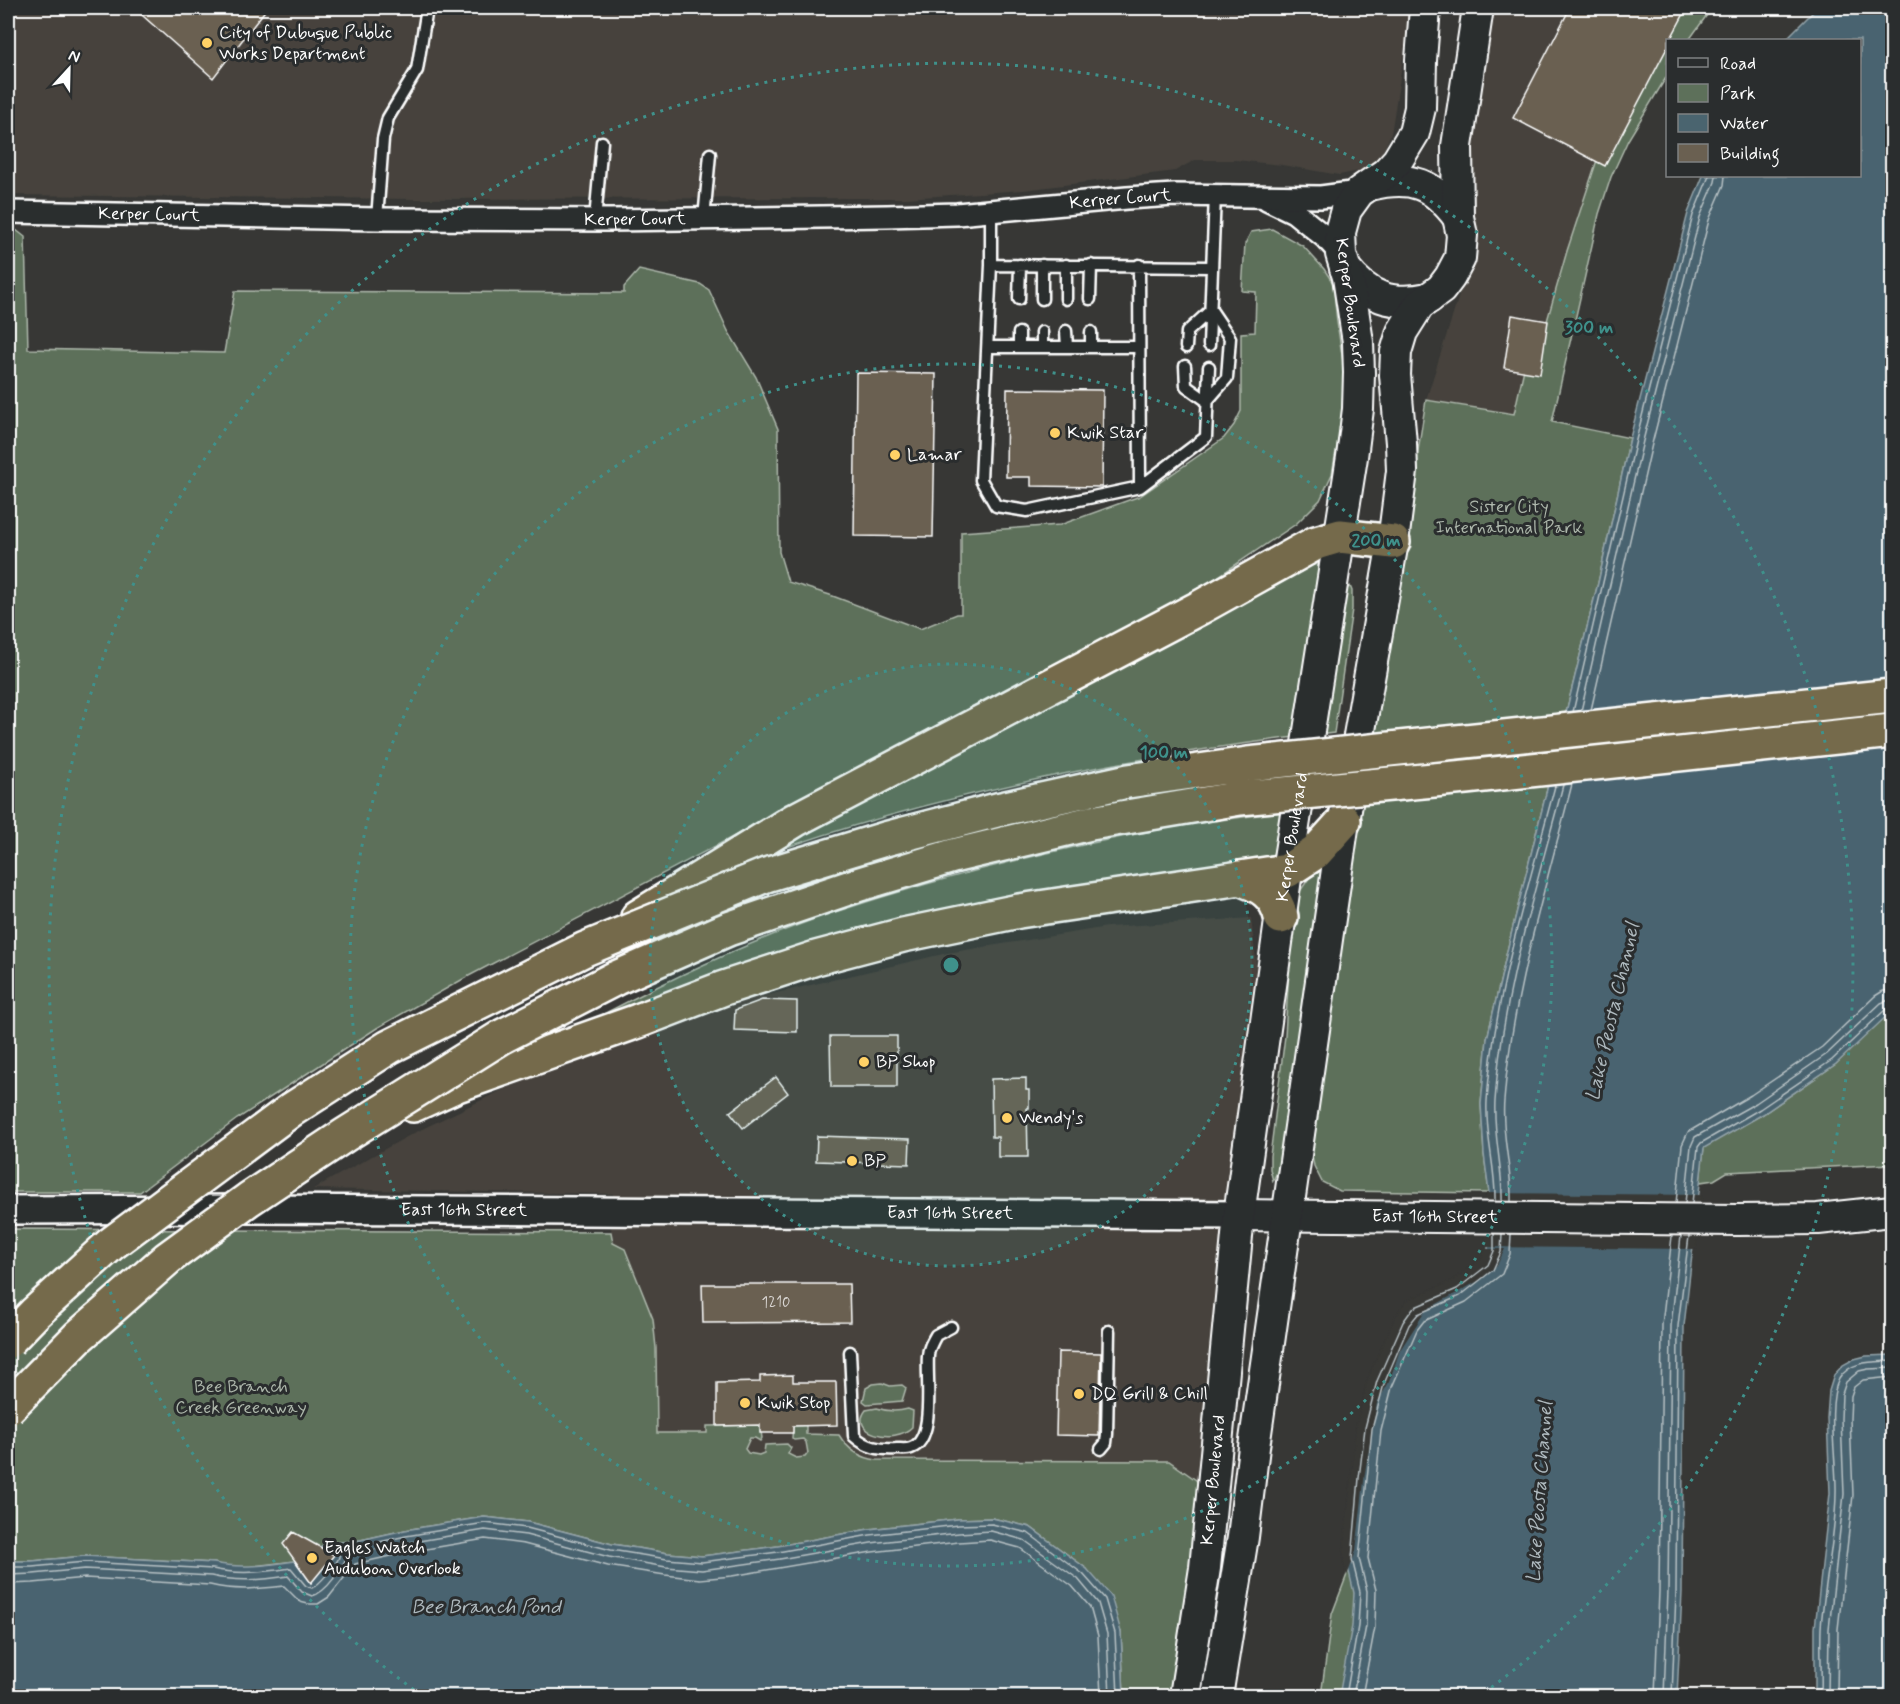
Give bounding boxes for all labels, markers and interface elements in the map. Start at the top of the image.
place label: City of Dubuque Public Works Department [219,21,392,66]
marker: City of Dubuque Public Works Department [200,36,214,50]
north arrow [39,39,99,99]
legend [1666,39,1861,177]
text: N [65,45,83,68]
text: Road [1720,52,1756,76]
text: Park [1720,82,1756,106]
text: Water [1720,112,1769,136]
text: Building [1720,142,1780,168]
street label: Kerper Court [1068,183,1172,215]
street label: Kerper Court [98,202,201,228]
street label: Kerper Court [584,207,686,232]
street label: Kerper Boulevard [1329,237,1371,369]
text: 300 m [1565,316,1613,340]
place label: Kwik Star [1067,421,1144,445]
marker: Kwik Star [1048,426,1062,440]
place label: Lamar [907,443,962,467]
marker: Lamar [888,448,902,462]
park label: Sister City International Park [1435,495,1583,540]
text: 200 m [1351,529,1401,553]
text: 100 m [1140,741,1188,765]
street label: Kerper Boulevard [1271,771,1314,903]
water label: Lake Peosta Channel [1579,919,1647,1103]
centre of rings [941,955,961,975]
place label: BP Shop [876,1050,936,1074]
marker: BP Shop [857,1055,871,1069]
place label: Wendy's [1019,1106,1083,1130]
marker: Wendy's [1000,1111,1014,1125]
place label: BP [864,1149,886,1173]
marker: BP [845,1154,859,1168]
street label: East 16th Street [401,1198,528,1223]
street label: East 16th Street [887,1201,1014,1226]
street label: East 16th Street [1372,1204,1499,1230]
house number: 1210 [762,1293,790,1313]
park label: Bee Branch Creek Greenway [175,1375,307,1420]
place label: DQ Grill & Chill [1091,1382,1208,1406]
marker: DQ Grill & Chill [1072,1387,1086,1401]
place label: Kwik Stop [757,1391,830,1415]
marker: Kwik Stop [738,1396,752,1410]
water label: Lake Peosta Channel [1520,1398,1560,1583]
street label: Kerper Boulevard [1195,1414,1232,1546]
place label: Eagles Watch Audubon Overlook [324,1536,461,1581]
marker: Eagles Watch Audubon Overlook [305,1551,319,1565]
water label: Bee Branch Pond [411,1594,562,1621]

